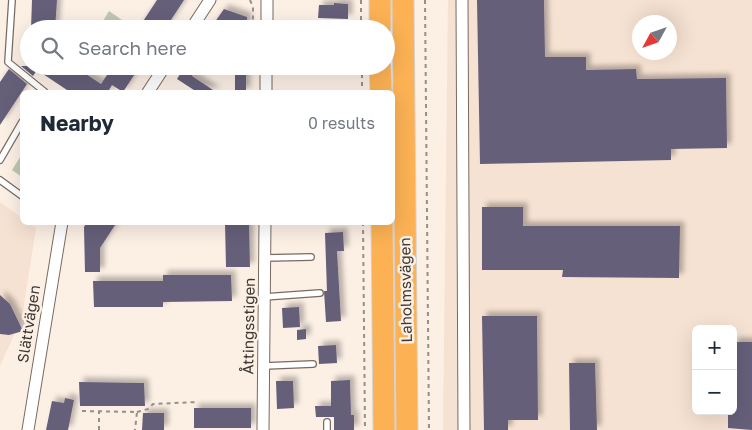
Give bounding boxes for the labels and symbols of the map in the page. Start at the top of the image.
north arrow [632,15,677,60]
street label: Laholmsvägen [395,237,415,343]
street label: Åttingsstigen [238,277,258,375]
street label: Slättvägen [13,284,43,364]

